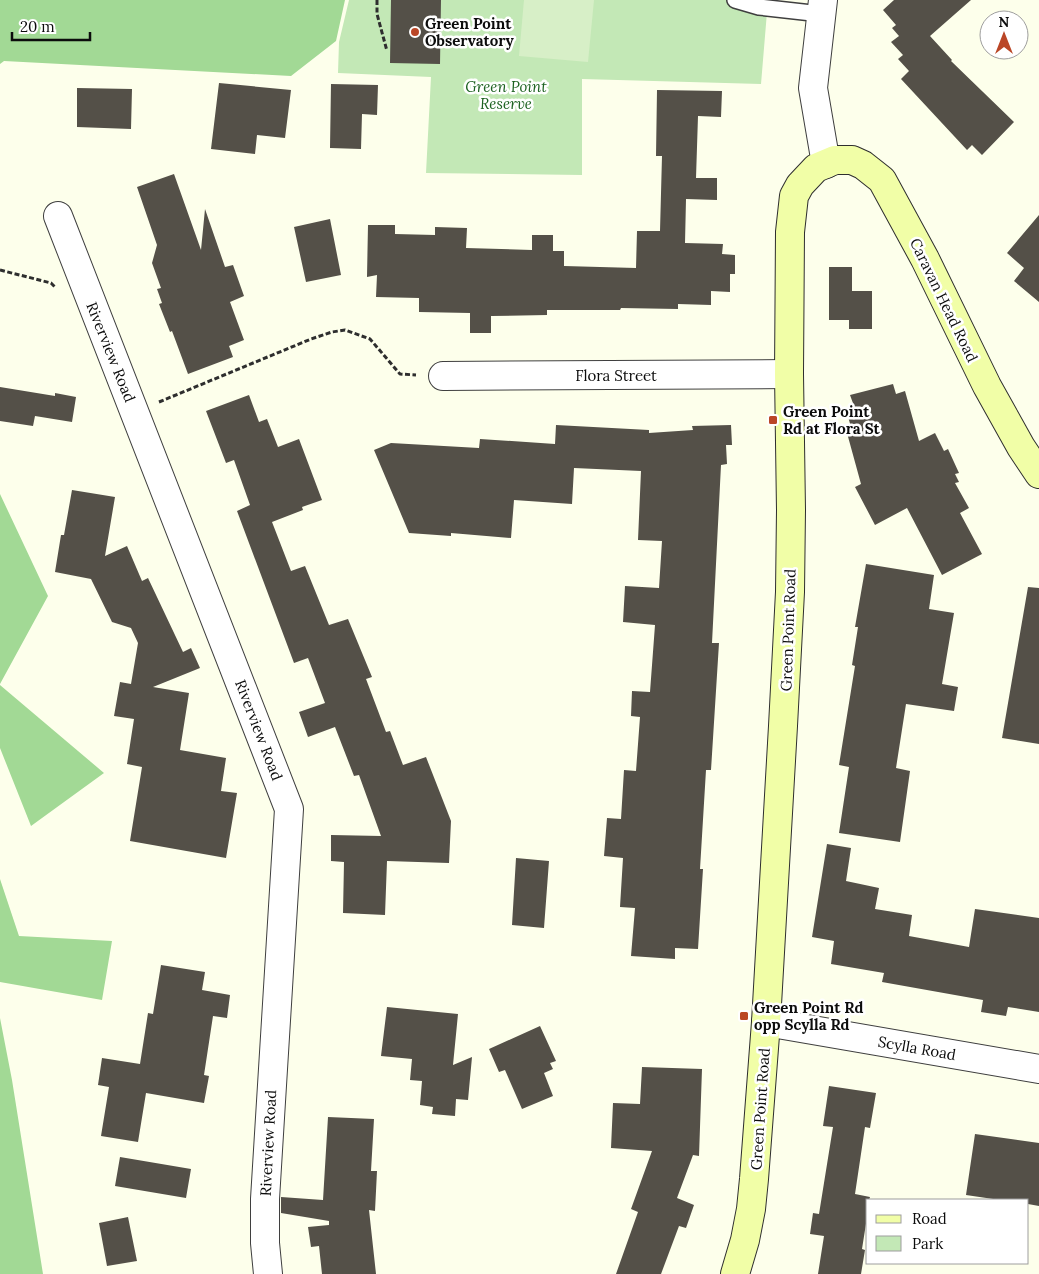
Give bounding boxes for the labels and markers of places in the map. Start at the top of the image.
place label: Green Point Observatory [425,14,515,50]
marker: Green Point Observatory [409,26,421,38]
place label: Green Point Rd at Flora St [783,402,881,438]
marker: Green Point Rd at Flora St [767,414,779,426]
place label: Green Point Rd opp Scylla Rd [754,998,863,1034]
marker: Green Point Rd opp Scylla Rd [738,1010,750,1022]

